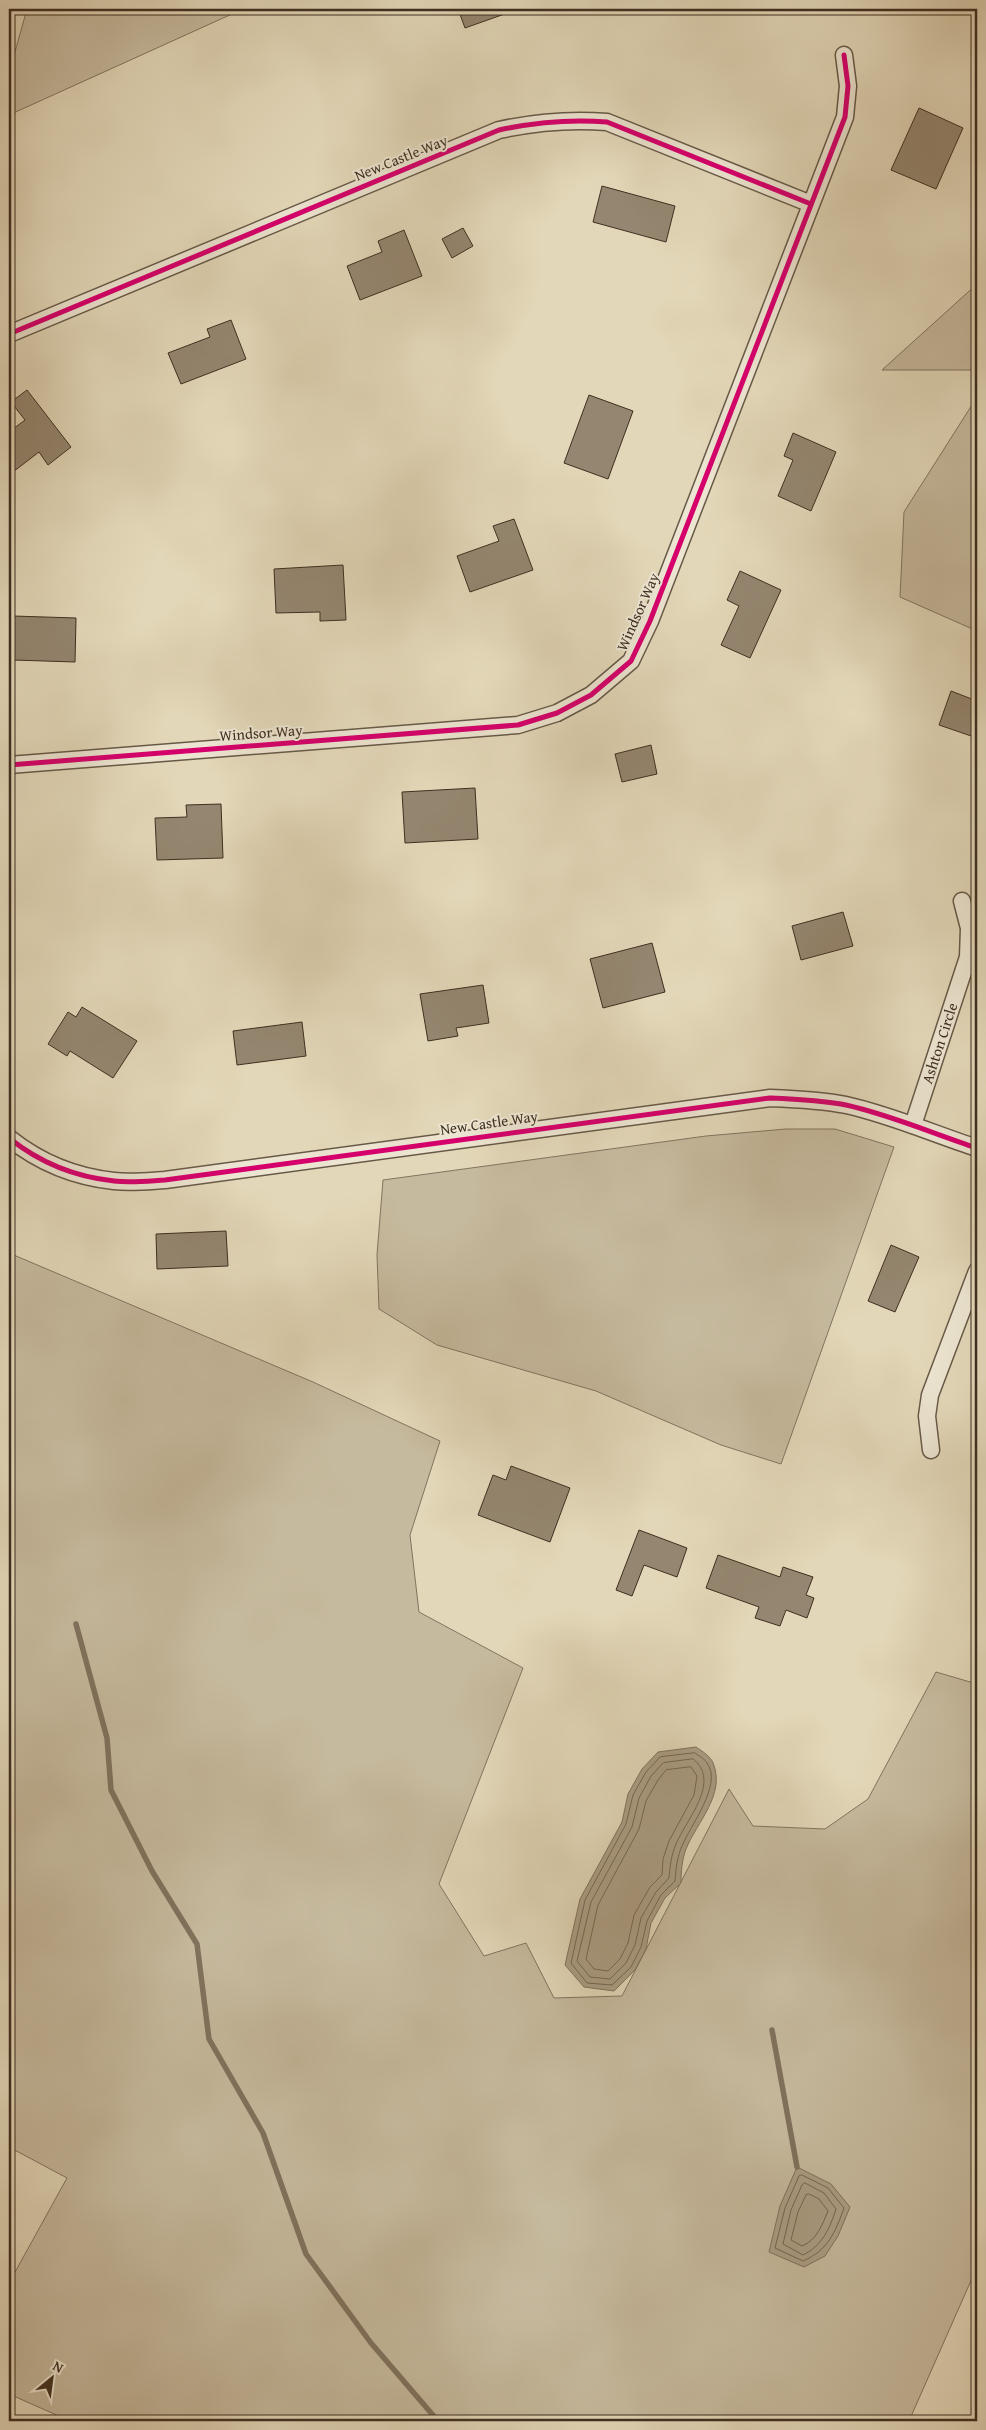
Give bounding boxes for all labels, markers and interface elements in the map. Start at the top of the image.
street label: New Castle Way [351,129,451,186]
street label: Windsor Way [611,569,664,654]
street label: Windsor Way [219,719,304,746]
street label: Ashton Circle [916,1000,962,1086]
street label: New Castle Way [439,1105,540,1140]
north arrow [28,2352,78,2402]
text: N [49,2356,68,2378]

